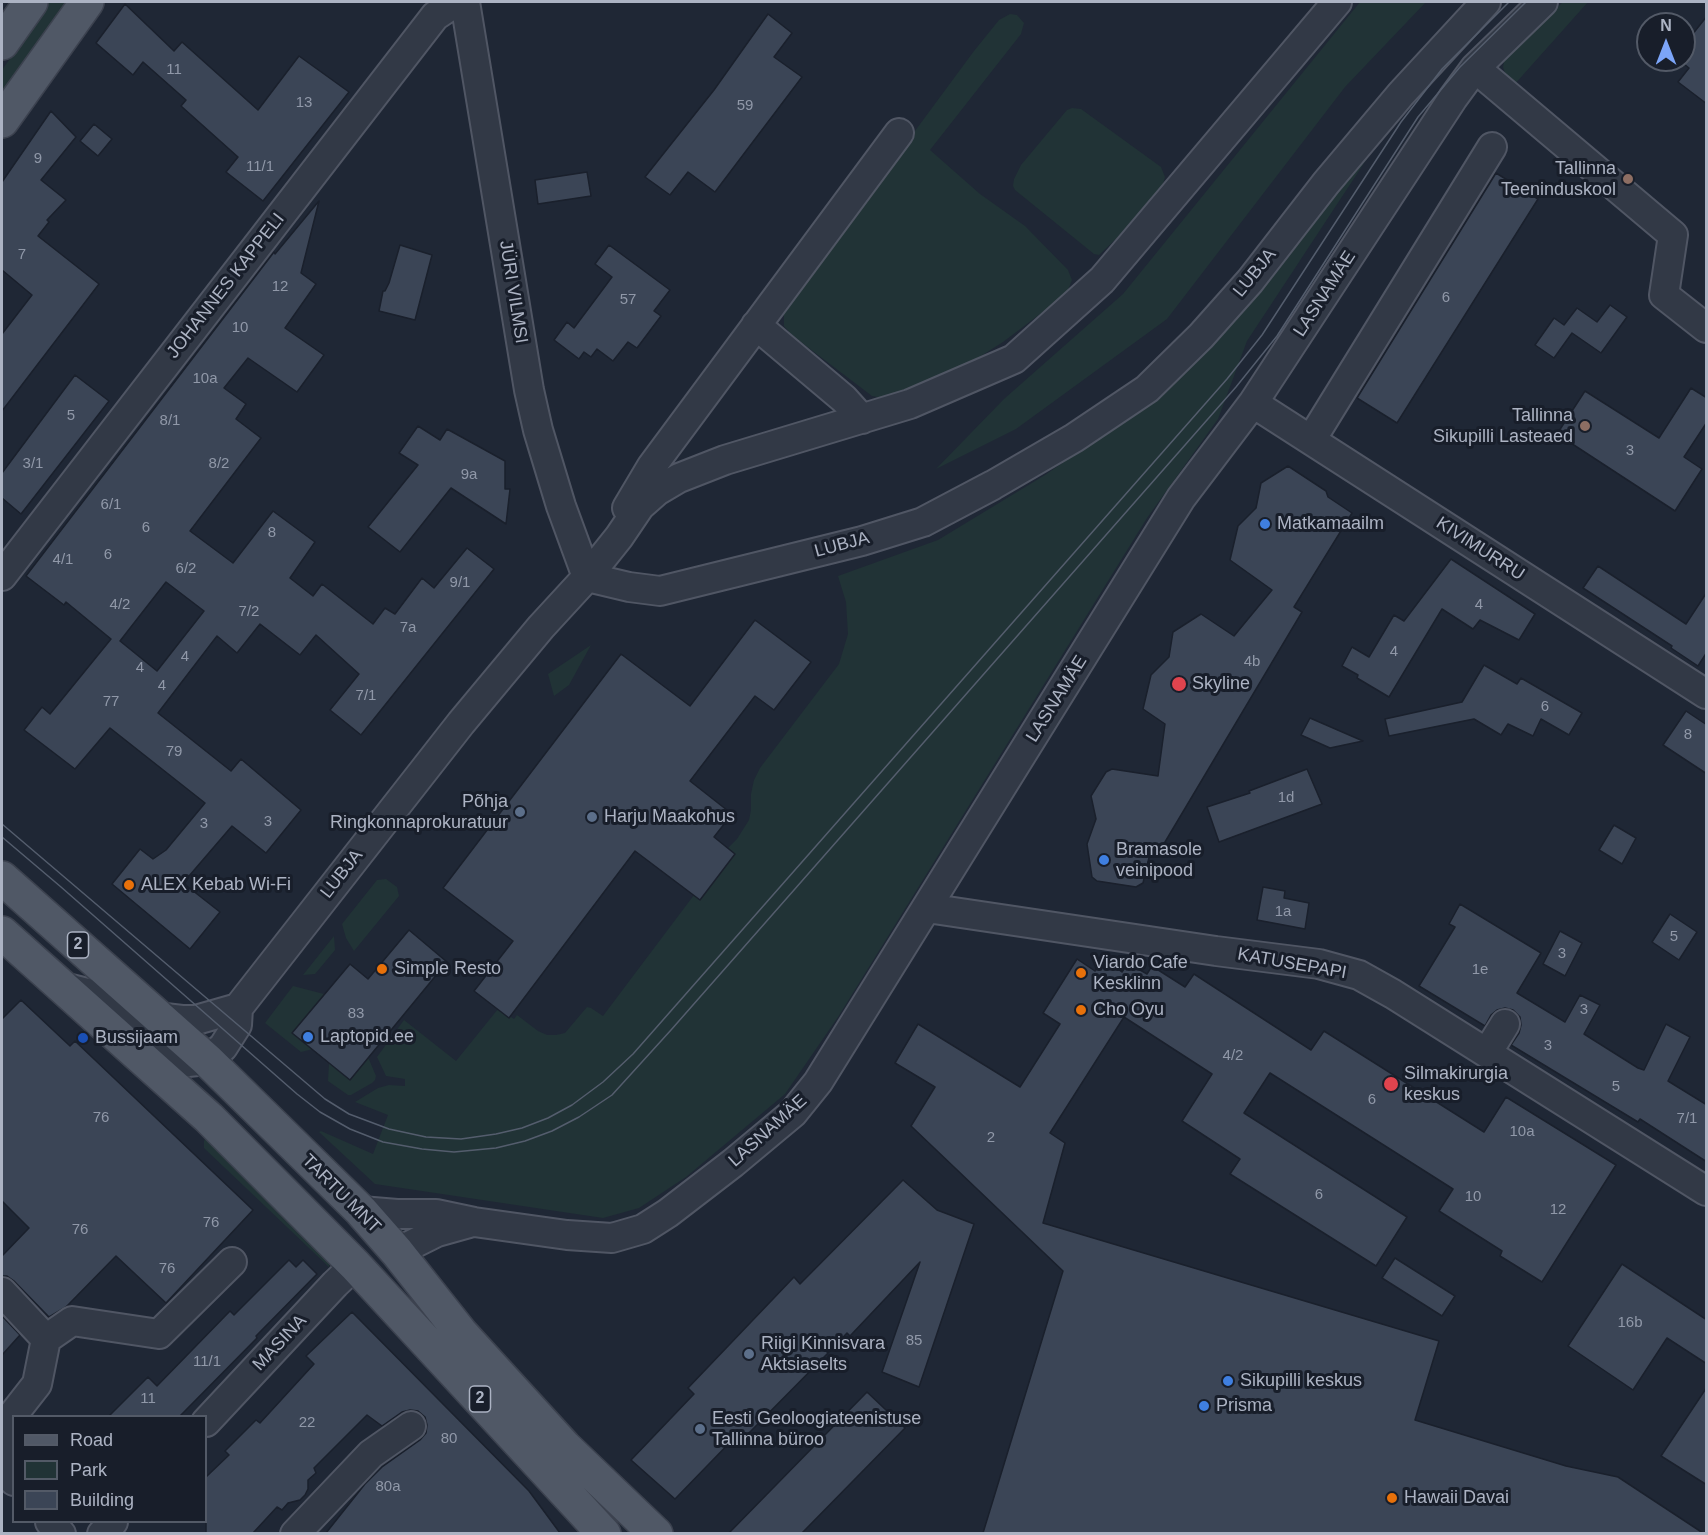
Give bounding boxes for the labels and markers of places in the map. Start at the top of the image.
place label: Tallinna Teeninduskool [1501,158,1616,201]
marker: Tallinna Teeninduskool [1621,172,1635,186]
place label: Tallinna Sikupilli Lasteaed [1433,405,1573,448]
marker: Tallinna Sikupilli Lasteaed [1578,419,1592,433]
place label: Matkamaailm [1277,513,1384,535]
marker: Matkamaailm [1258,517,1272,531]
place label: Skyline [1192,673,1250,695]
marker: Skyline [1170,675,1188,693]
place label: Põhja Ringkonnaprokuratuur [330,791,508,834]
marker: Põhja Ringkonnaprokuratuur [513,805,527,819]
place label: Harju Maakohus [604,806,735,828]
marker: Harju Maakohus [585,810,599,824]
place label: Bramasole veinipood [1116,839,1202,882]
marker: Bramasole veinipood [1097,853,1111,867]
place label: ALEX Kebab Wi-Fi [141,874,291,896]
marker: ALEX Kebab Wi-Fi [122,878,136,892]
place label: Viardo Cafe Kesklinn [1093,952,1188,994]
place label: Simple Resto [394,958,501,980]
marker: Simple Resto [375,962,389,976]
marker: Viardo Cafe Kesklinn [1074,966,1088,980]
place label: Cho Oyu [1093,999,1164,1021]
marker: Cho Oyu [1074,1003,1088,1017]
place label: Laptopid.ee [320,1026,414,1048]
place label: Bussijaam [95,1027,178,1049]
marker: Laptopid.ee [301,1030,315,1044]
marker: Bussijaam [76,1031,90,1045]
place label: Silmakirurgia keskus [1404,1063,1508,1106]
marker: Silmakirurgia keskus [1382,1075,1400,1093]
place label: Riigi Kinnisvara Aktsiaselts [761,1333,885,1376]
marker: Riigi Kinnisvara Aktsiaselts [742,1347,756,1361]
place label: Sikupilli keskus [1240,1370,1362,1392]
marker: Sikupilli keskus [1221,1374,1235,1388]
place label: Prisma [1216,1395,1272,1417]
marker: Prisma [1197,1399,1211,1413]
place label: Eesti Geoloogiateenistuse Tallinna büroo [712,1408,921,1450]
marker: Eesti Geoloogiateenistuse Tallinna büroo [693,1422,707,1436]
place label: Hawaii Davai [1404,1487,1509,1509]
marker: Hawaii Davai [1385,1491,1399,1505]

